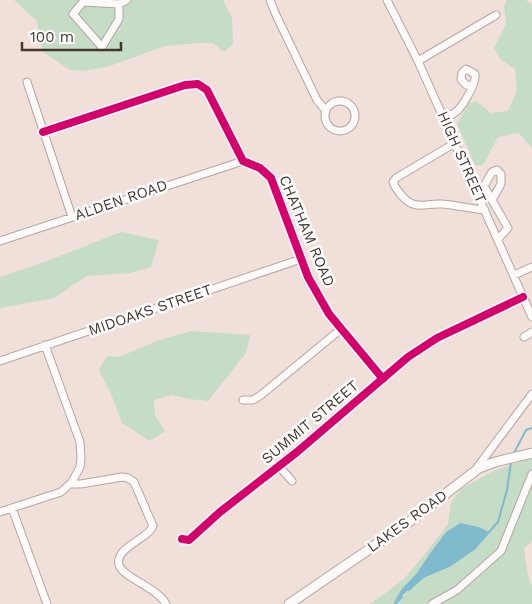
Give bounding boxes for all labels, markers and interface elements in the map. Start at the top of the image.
scale bar [22,20,121,52]
text: 100 m [30,28,74,46]
street label: HIGH STREET [434,108,490,206]
street label: CHATHAM ROAD [275,173,339,289]
street label: ALDEN ROAD [72,176,170,224]
street label: MIDOAKS STREET [86,280,214,340]
street label: SUMMIT STREET [258,376,362,468]
street label: LAKES ROAD [363,486,451,556]

